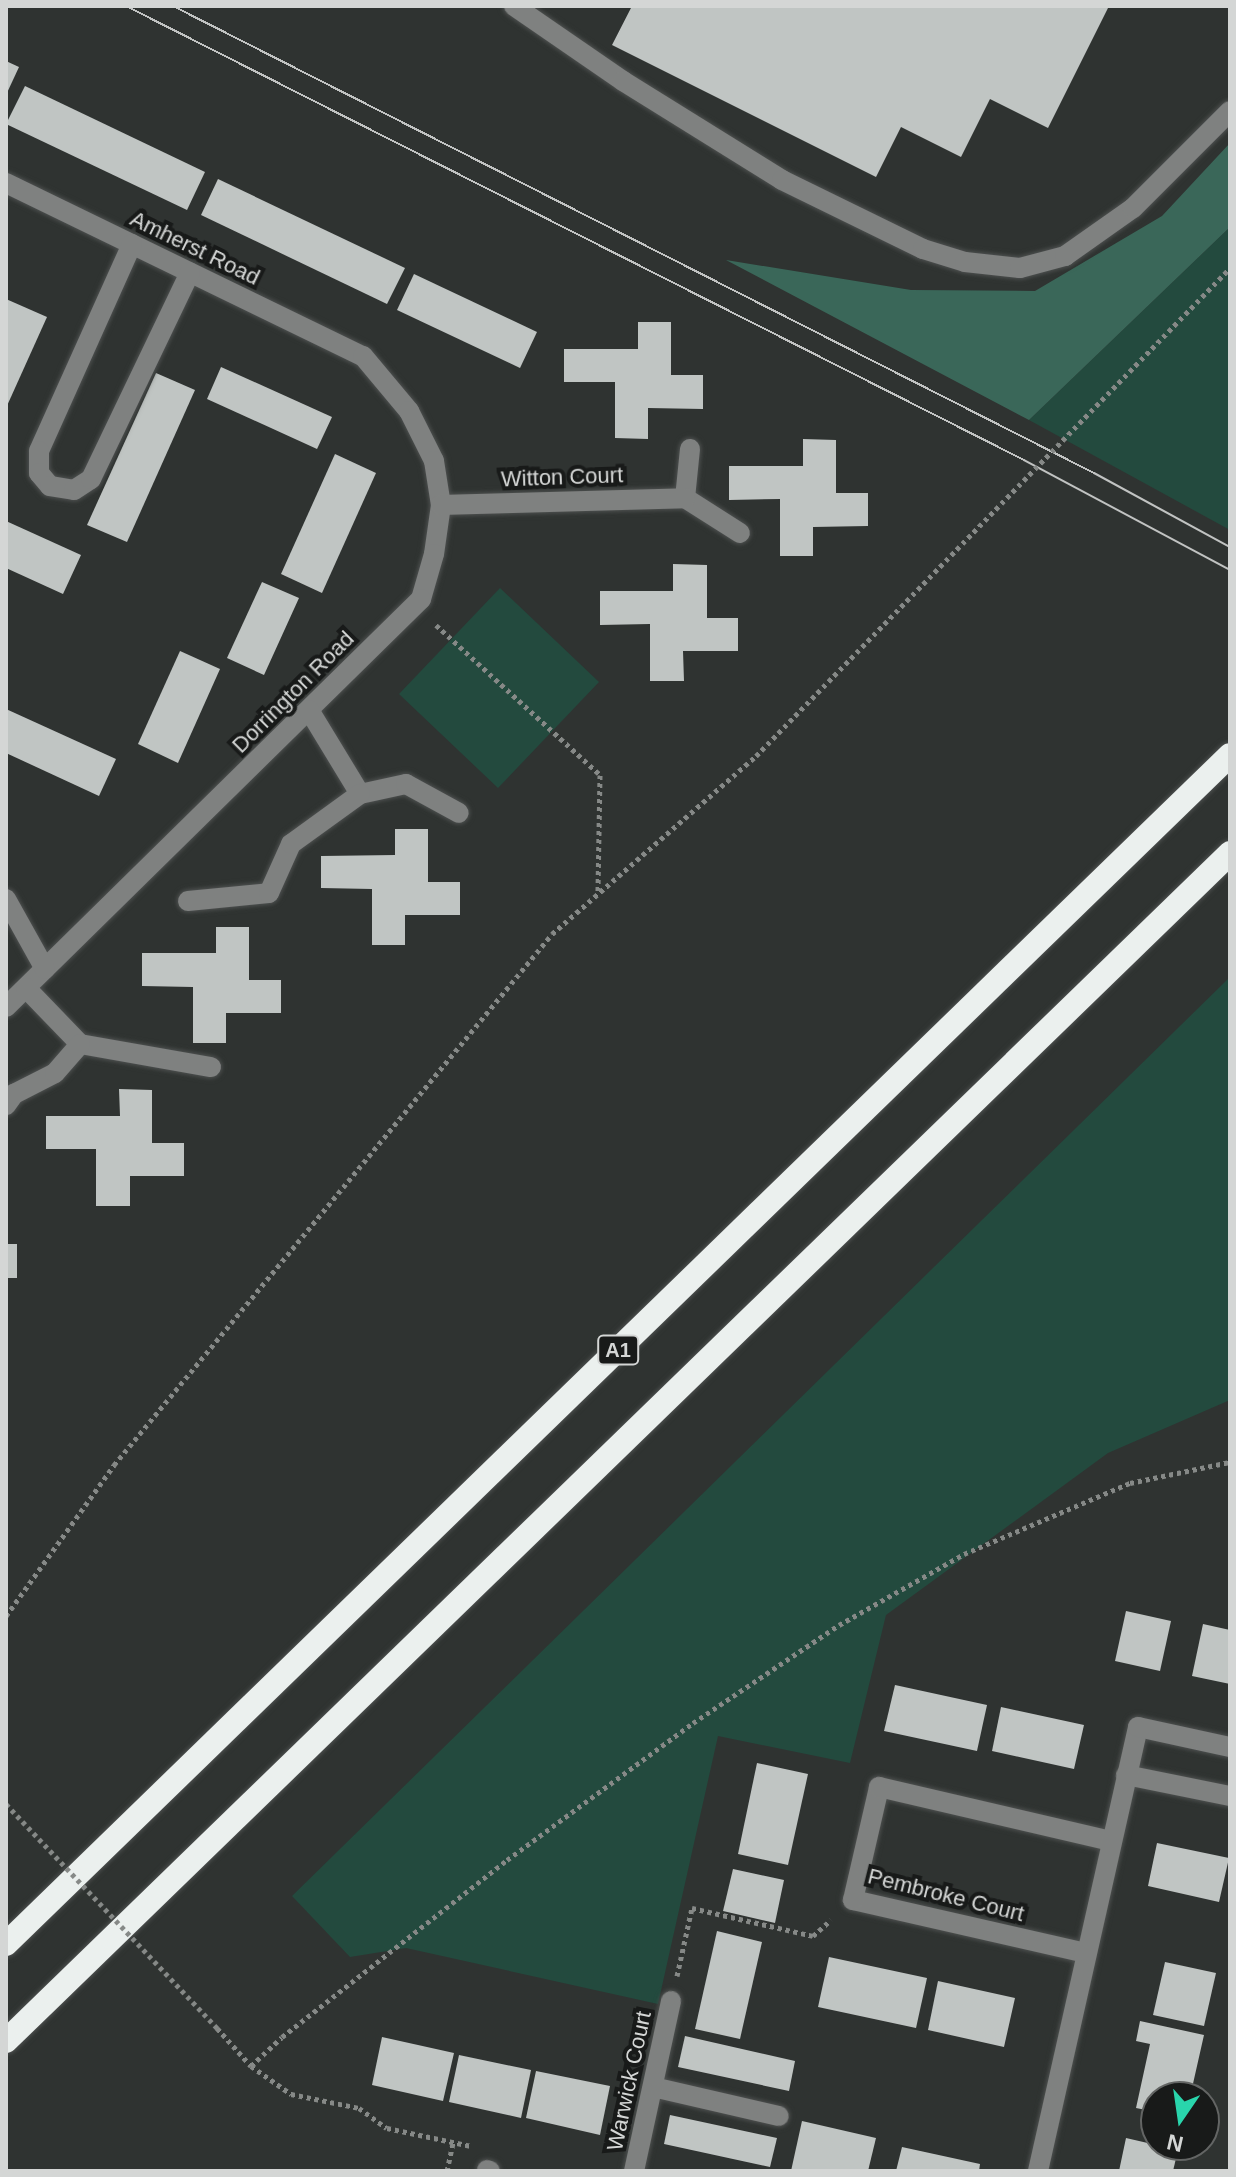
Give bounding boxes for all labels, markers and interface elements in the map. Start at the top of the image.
street label: Amherst Road [126,205,264,291]
street label: Witton Court [500,462,624,492]
street label: Dorrington Road [227,626,359,758]
road number: A1 [596,1334,640,1366]
street label: Pembroke Court [865,1863,1027,1927]
street label: Warwick Court [601,2009,657,2153]
north arrow [1140,2081,1220,2161]
text: N [1164,2129,1185,2157]

